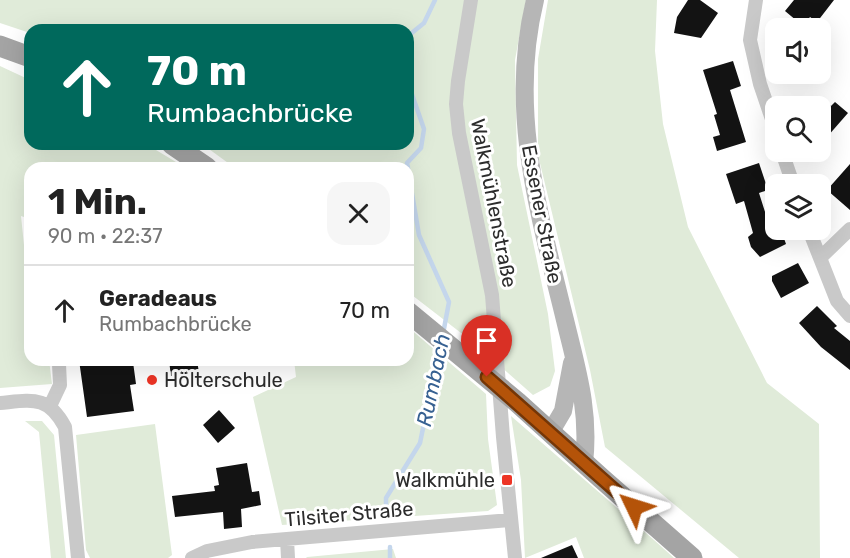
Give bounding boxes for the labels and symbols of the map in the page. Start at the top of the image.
street label: Walkmühlenstraße [466,117,522,289]
street label: Essener Straße [517,143,567,285]
pin [461,315,512,377]
water label: Rumbach [411,331,455,429]
place label: Hölterschule [164,368,283,392]
marker: Hölterschule [145,373,159,387]
place label: Walkmühle [395,468,495,492]
marker: Walkmühle [500,473,514,487]
position arrow [602,475,666,539]
street label: Tilsiter Straße [284,496,414,532]

